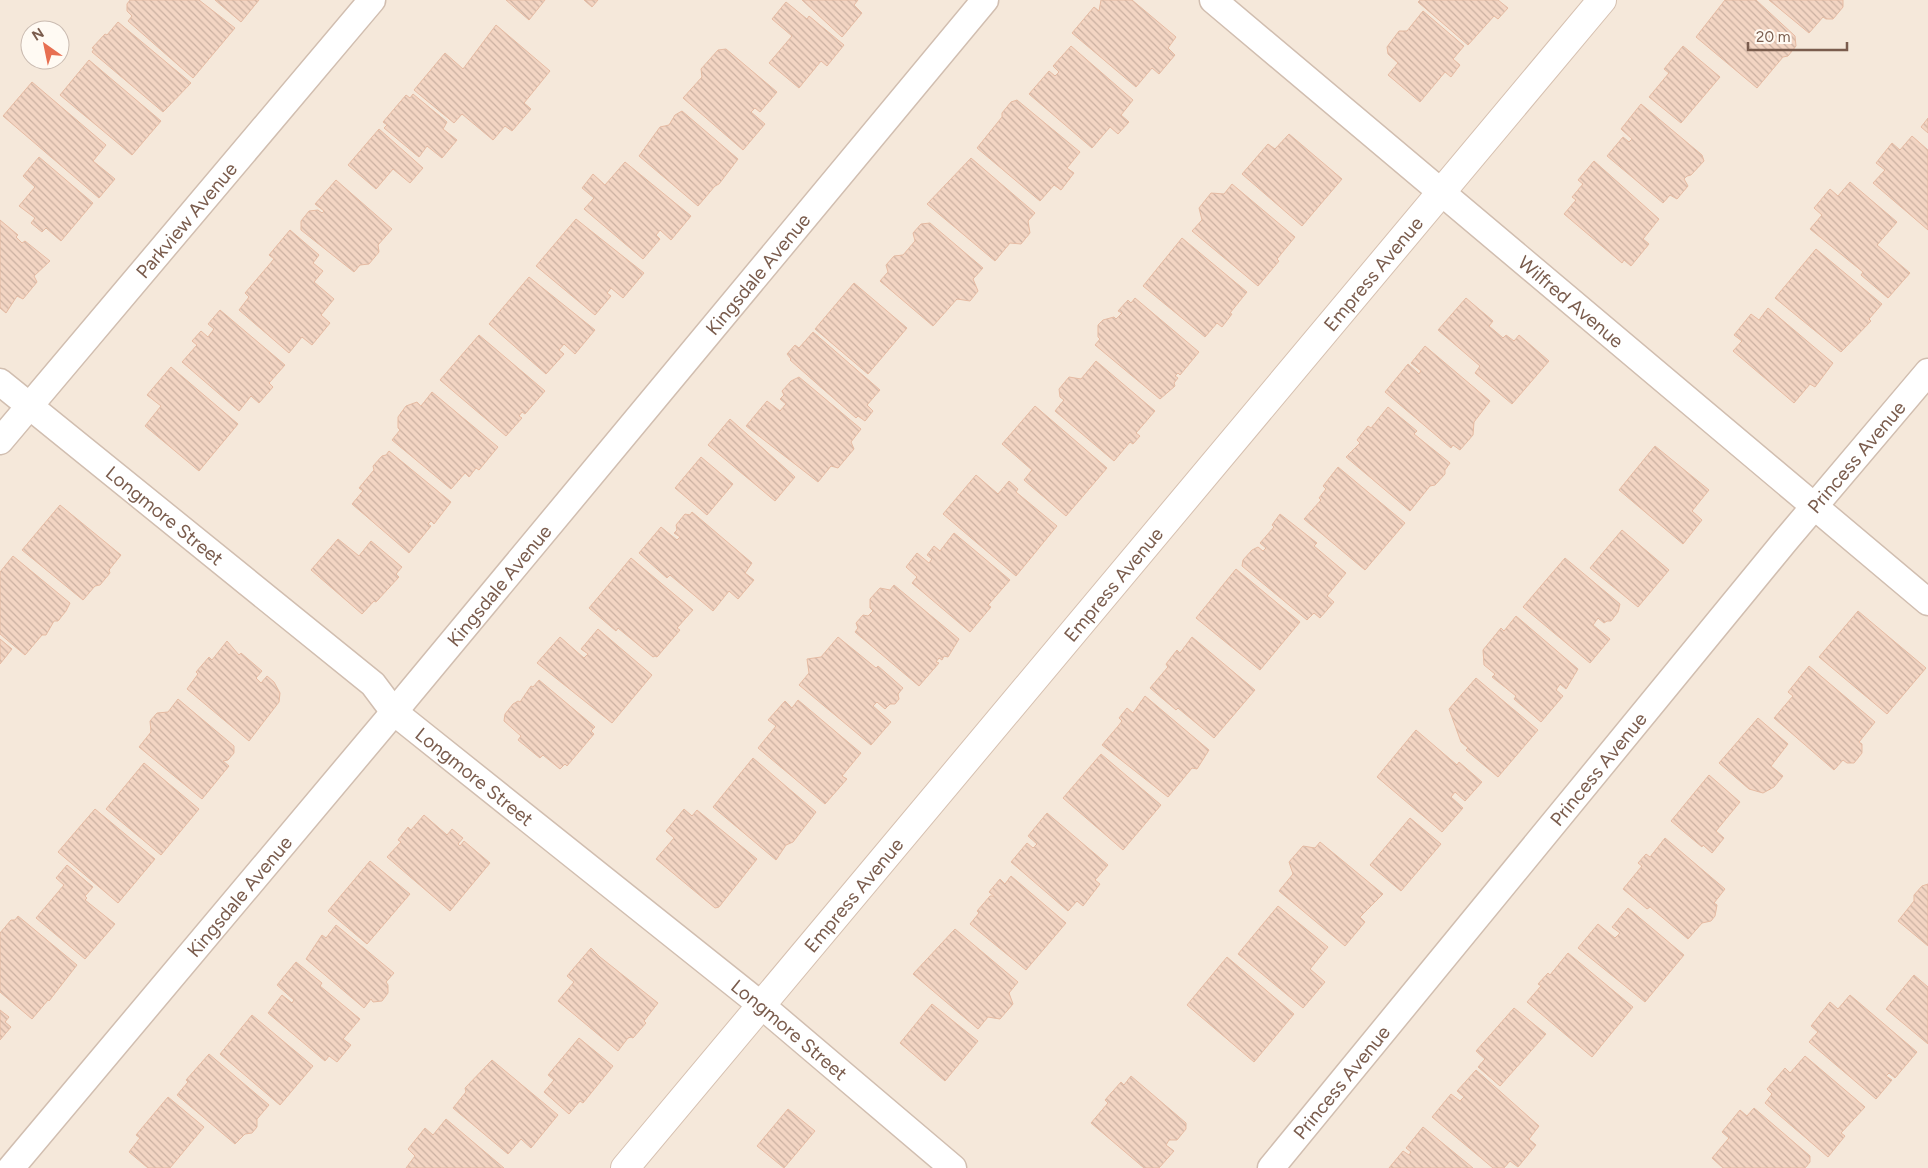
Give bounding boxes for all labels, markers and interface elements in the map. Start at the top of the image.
north arrow [20,20,70,70]
scale bar [1748,20,1847,52]
text: N [29,24,47,45]
text: 20 m [1756,28,1790,46]
street label: Parkview Avenue [131,157,242,283]
street label: Kingsdale Avenue [701,208,815,339]
street label: Empress Avenue [1319,212,1428,336]
street label: Wilfred Avenue [1514,250,1628,352]
street label: Princess Avenue [1802,396,1910,518]
street label: Longmore Street [101,461,228,570]
street label: Kingsdale Avenue [442,520,556,651]
street label: Empress Avenue [1059,522,1168,646]
street label: Princess Avenue [1545,708,1651,830]
street label: Longmore Street [411,722,538,830]
street label: Kingsdale Avenue [182,831,297,961]
street label: Empress Avenue [799,833,908,957]
street label: Longmore Street [727,974,852,1085]
street label: Princess Avenue [1288,1021,1395,1143]

